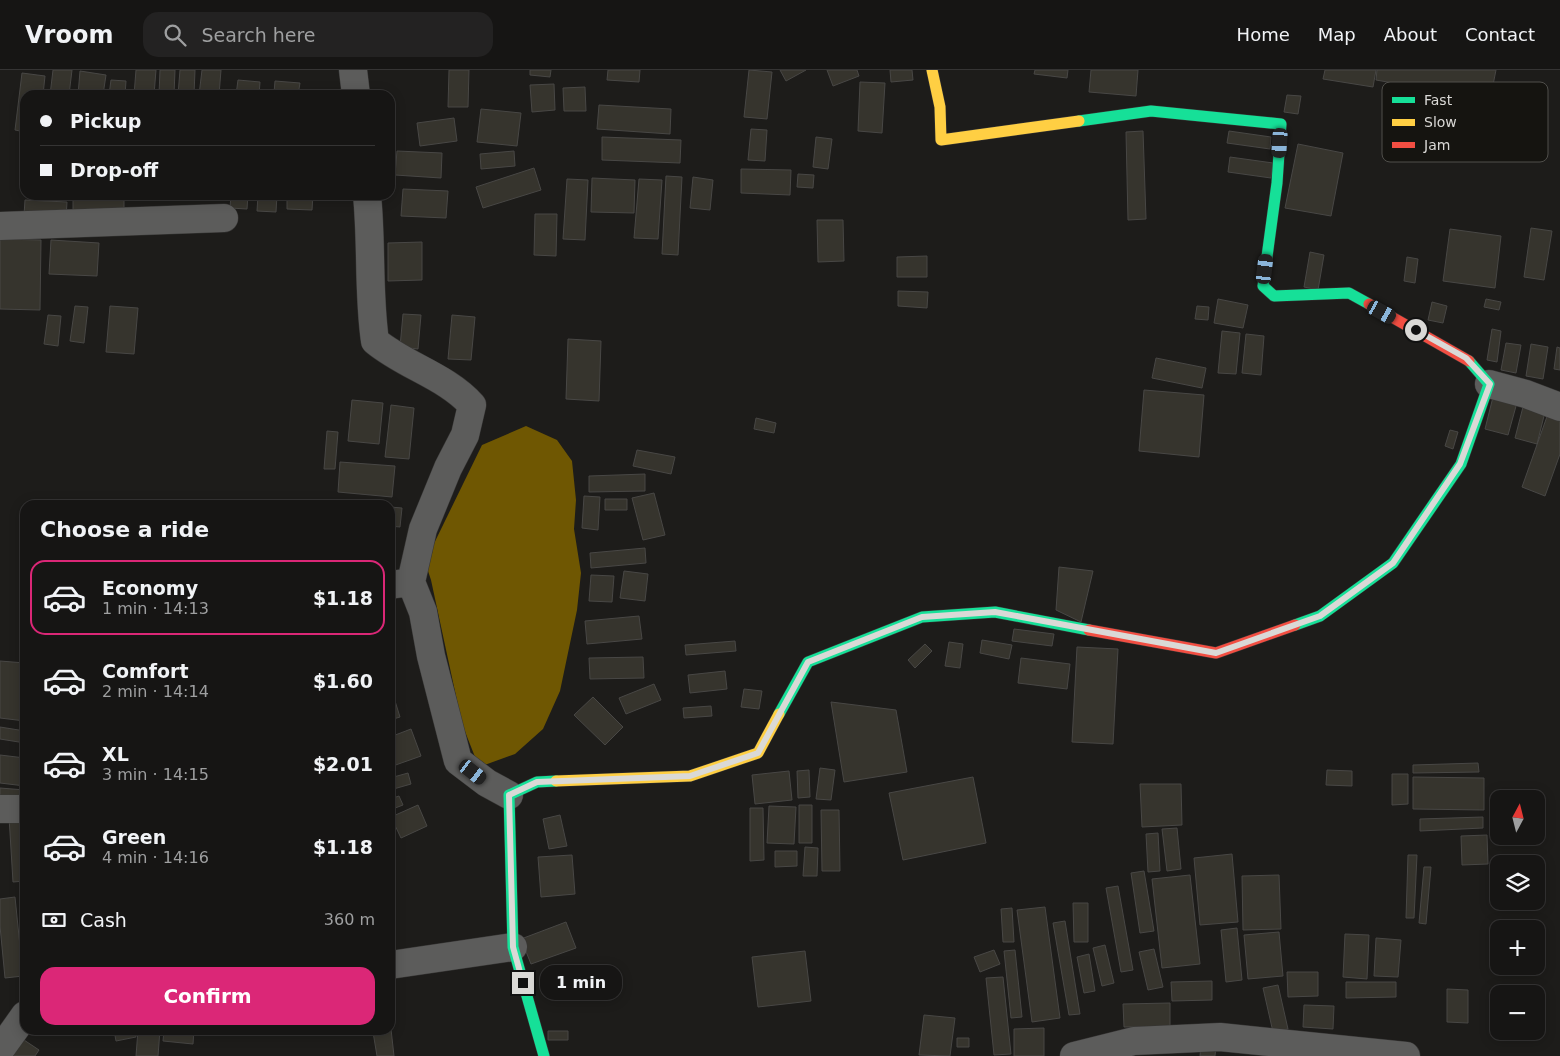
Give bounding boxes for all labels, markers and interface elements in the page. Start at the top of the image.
search box [143,12,493,57]
text: Vroom [25,21,113,49]
icon: search [161,21,189,49]
text: Search here [201,24,316,46]
text: Home [1237,24,1290,45]
text: Map [1318,24,1356,45]
text: About [1384,24,1437,45]
text: Contact [1465,24,1535,45]
legend [1382,82,1548,162]
text: Fast [1424,92,1453,108]
text: Pickup [70,110,141,132]
text: Slow [1424,114,1457,130]
car [1271,128,1288,158]
text: Jam [1423,137,1450,153]
text: Drop-off [70,159,158,181]
car [1255,253,1274,285]
car [1365,298,1398,326]
route start [1405,319,1427,341]
text: Choose a ride [40,517,209,542]
icon: car [42,575,87,620]
text: Economy [102,577,198,599]
text: $1.18 [313,587,373,609]
text: 1 min · 14:13 [102,599,209,618]
icon: car [42,658,87,703]
text: Comfort [102,660,189,682]
text: $1.60 [313,670,373,692]
text: 2 min · 14:14 [102,682,209,701]
icon: car [42,741,87,786]
text: XL [102,743,129,765]
text: $2.01 [313,753,373,775]
car [456,757,489,787]
text: 3 min · 14:15 [102,765,209,784]
north arrow [1490,790,1545,845]
map controls [1490,790,1545,1040]
icon: car [42,824,87,869]
text: Green [102,826,166,848]
text: $1.18 [313,836,373,858]
text: 4 min · 14:16 [102,848,209,867]
button: layers [1490,855,1545,910]
icon: cash [40,906,68,934]
text: Cash [80,909,127,931]
text: 360 m [324,910,375,929]
button: + [1490,920,1545,975]
callout: 1 min [540,966,623,1000]
button: Confirm [40,967,375,1025]
route end [512,972,534,994]
text: 1 min [556,973,606,992]
button: − [1490,985,1545,1040]

